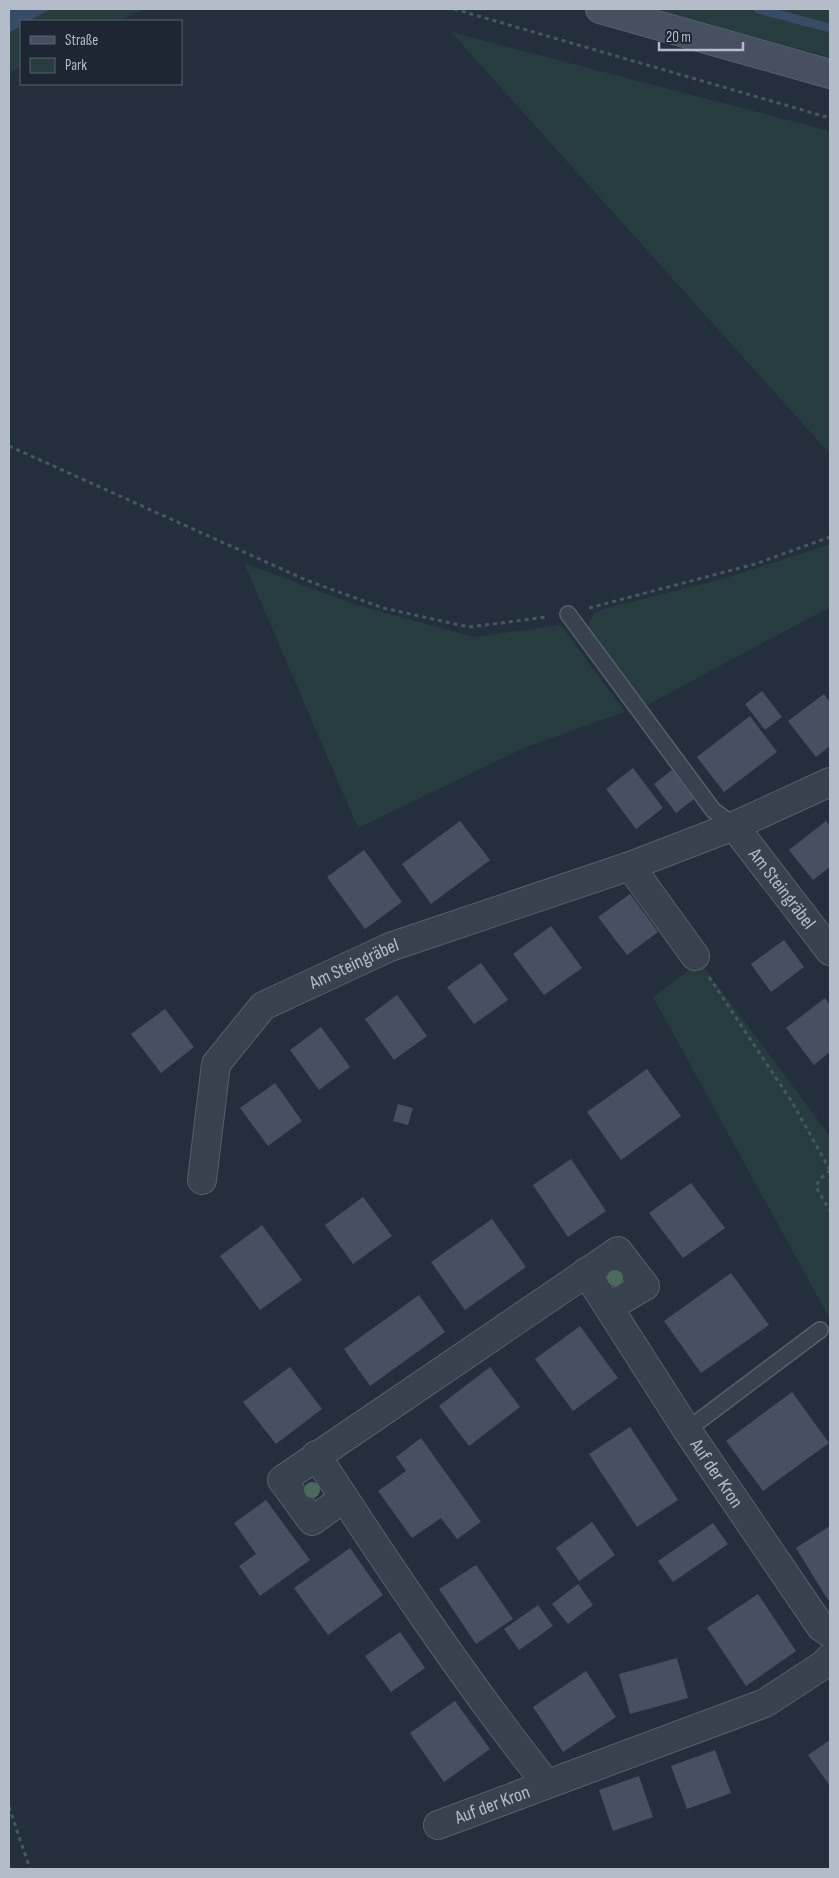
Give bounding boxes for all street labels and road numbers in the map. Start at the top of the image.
street label: Am Steingräbel [743,843,820,934]
street label: Am Steingräbel [305,933,402,995]
street label: Auf der Kron [684,1434,748,1512]
street label: Auf der Kron [451,1780,533,1830]

